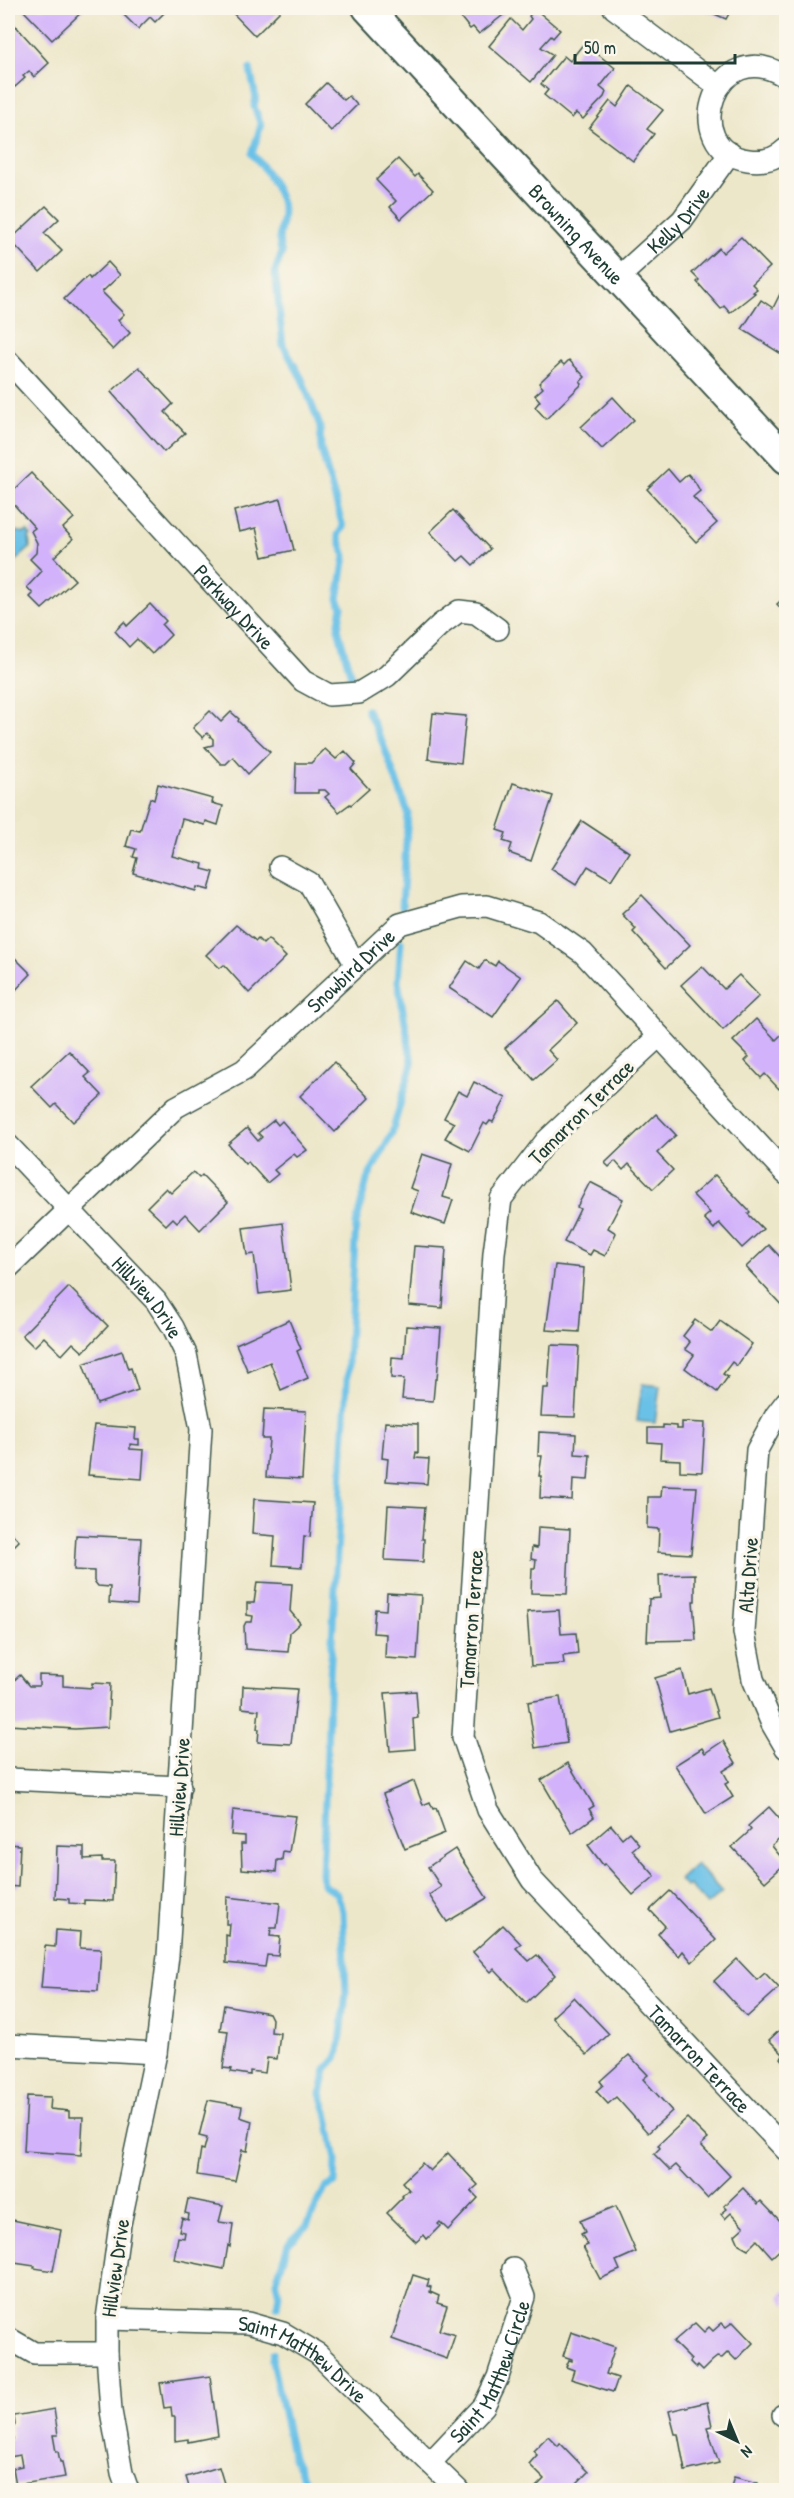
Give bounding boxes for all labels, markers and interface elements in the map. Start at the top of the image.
scale bar [575,27,736,65]
text: 50 m [584,35,616,60]
street label: Browning Avenue [522,177,631,290]
street label: Kelly Drive [640,180,716,260]
street label: Parkway Drive [188,558,281,656]
street label: Snowbird Drive [300,922,401,1019]
street label: Tamarron Terrace [522,1053,640,1171]
street label: Hillview Drive [106,1249,191,1343]
street label: Alta Drive [731,1536,765,1614]
street label: Tamarron Terrace [452,1549,490,1689]
street label: Hillview Drive [161,1737,197,1837]
street label: Tamarron Terrace [642,1998,758,2119]
street label: Hillview Drive [94,2217,136,2319]
street label: Saint Matthew Circle [442,2296,537,2449]
street label: Saint Matthew Drive [238,2308,374,2409]
north arrow [707,2411,767,2471]
text: N [736,2441,758,2463]

